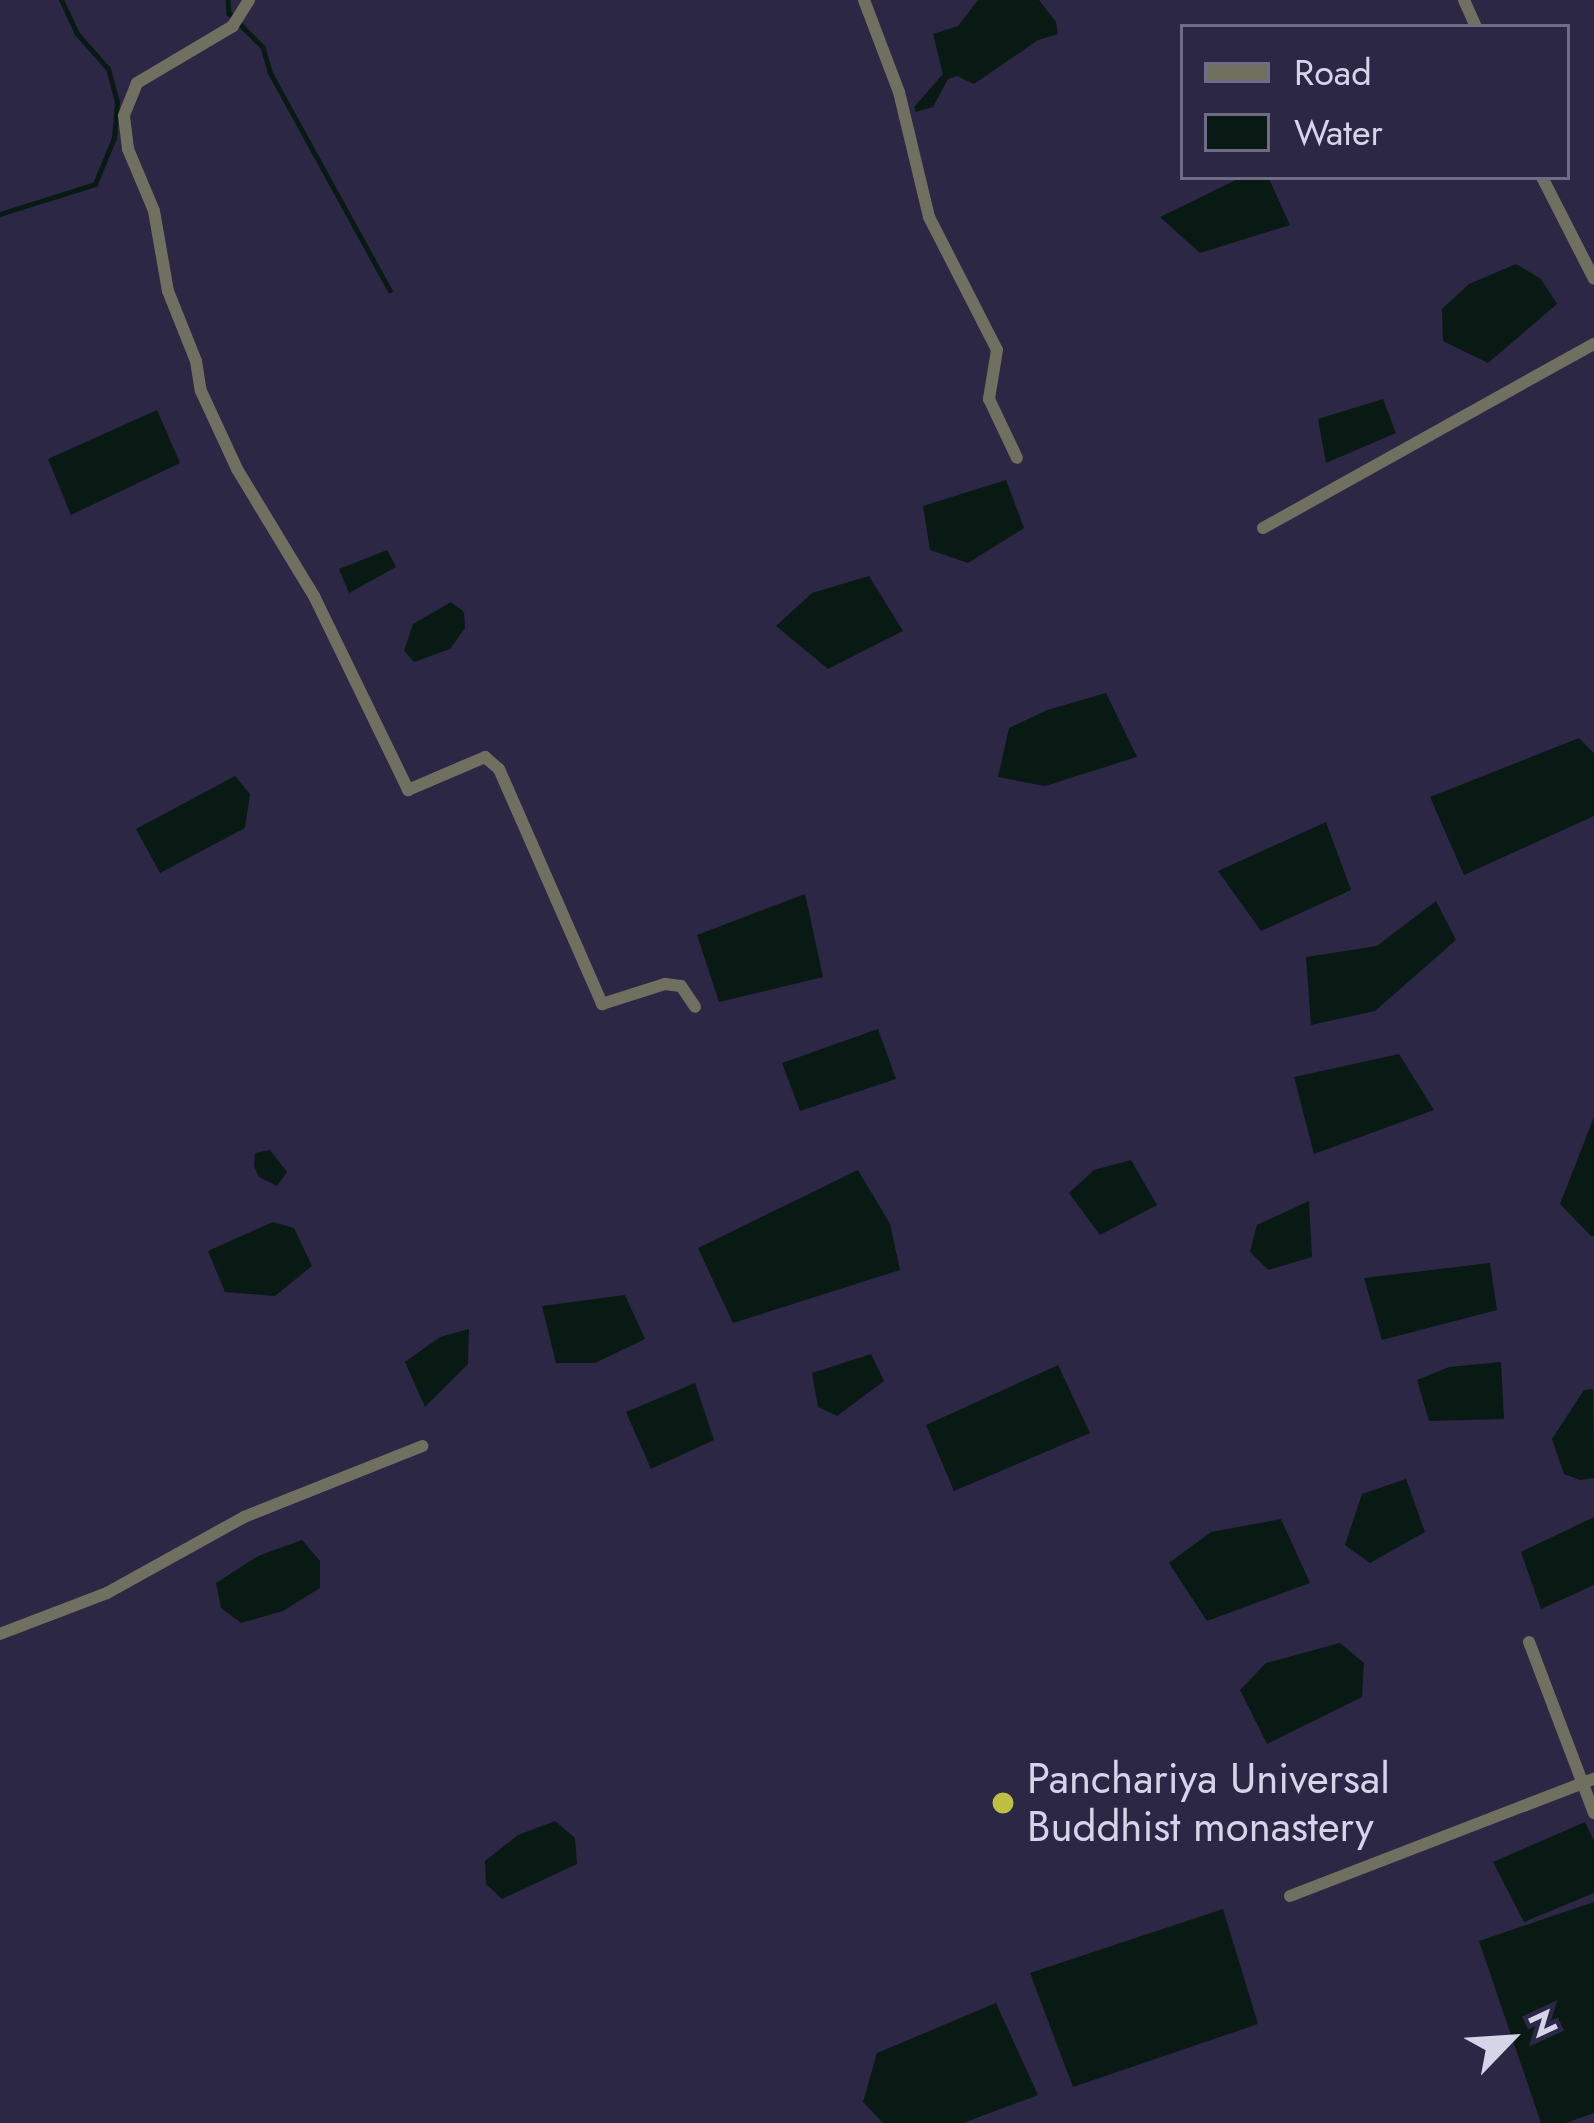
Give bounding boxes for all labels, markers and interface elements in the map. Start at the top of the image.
legend [1180,24,1570,180]
text: Road [1294,46,1372,98]
text: Water [1294,106,1383,158]
place label: Panchariya Universal Buddhist monastery [1027,1754,1390,1852]
marker: Panchariya Universal Buddhist monastery [990,1790,1016,1816]
north arrow [1450,1979,1570,2099]
text: N [1516,2002,1570,2045]

